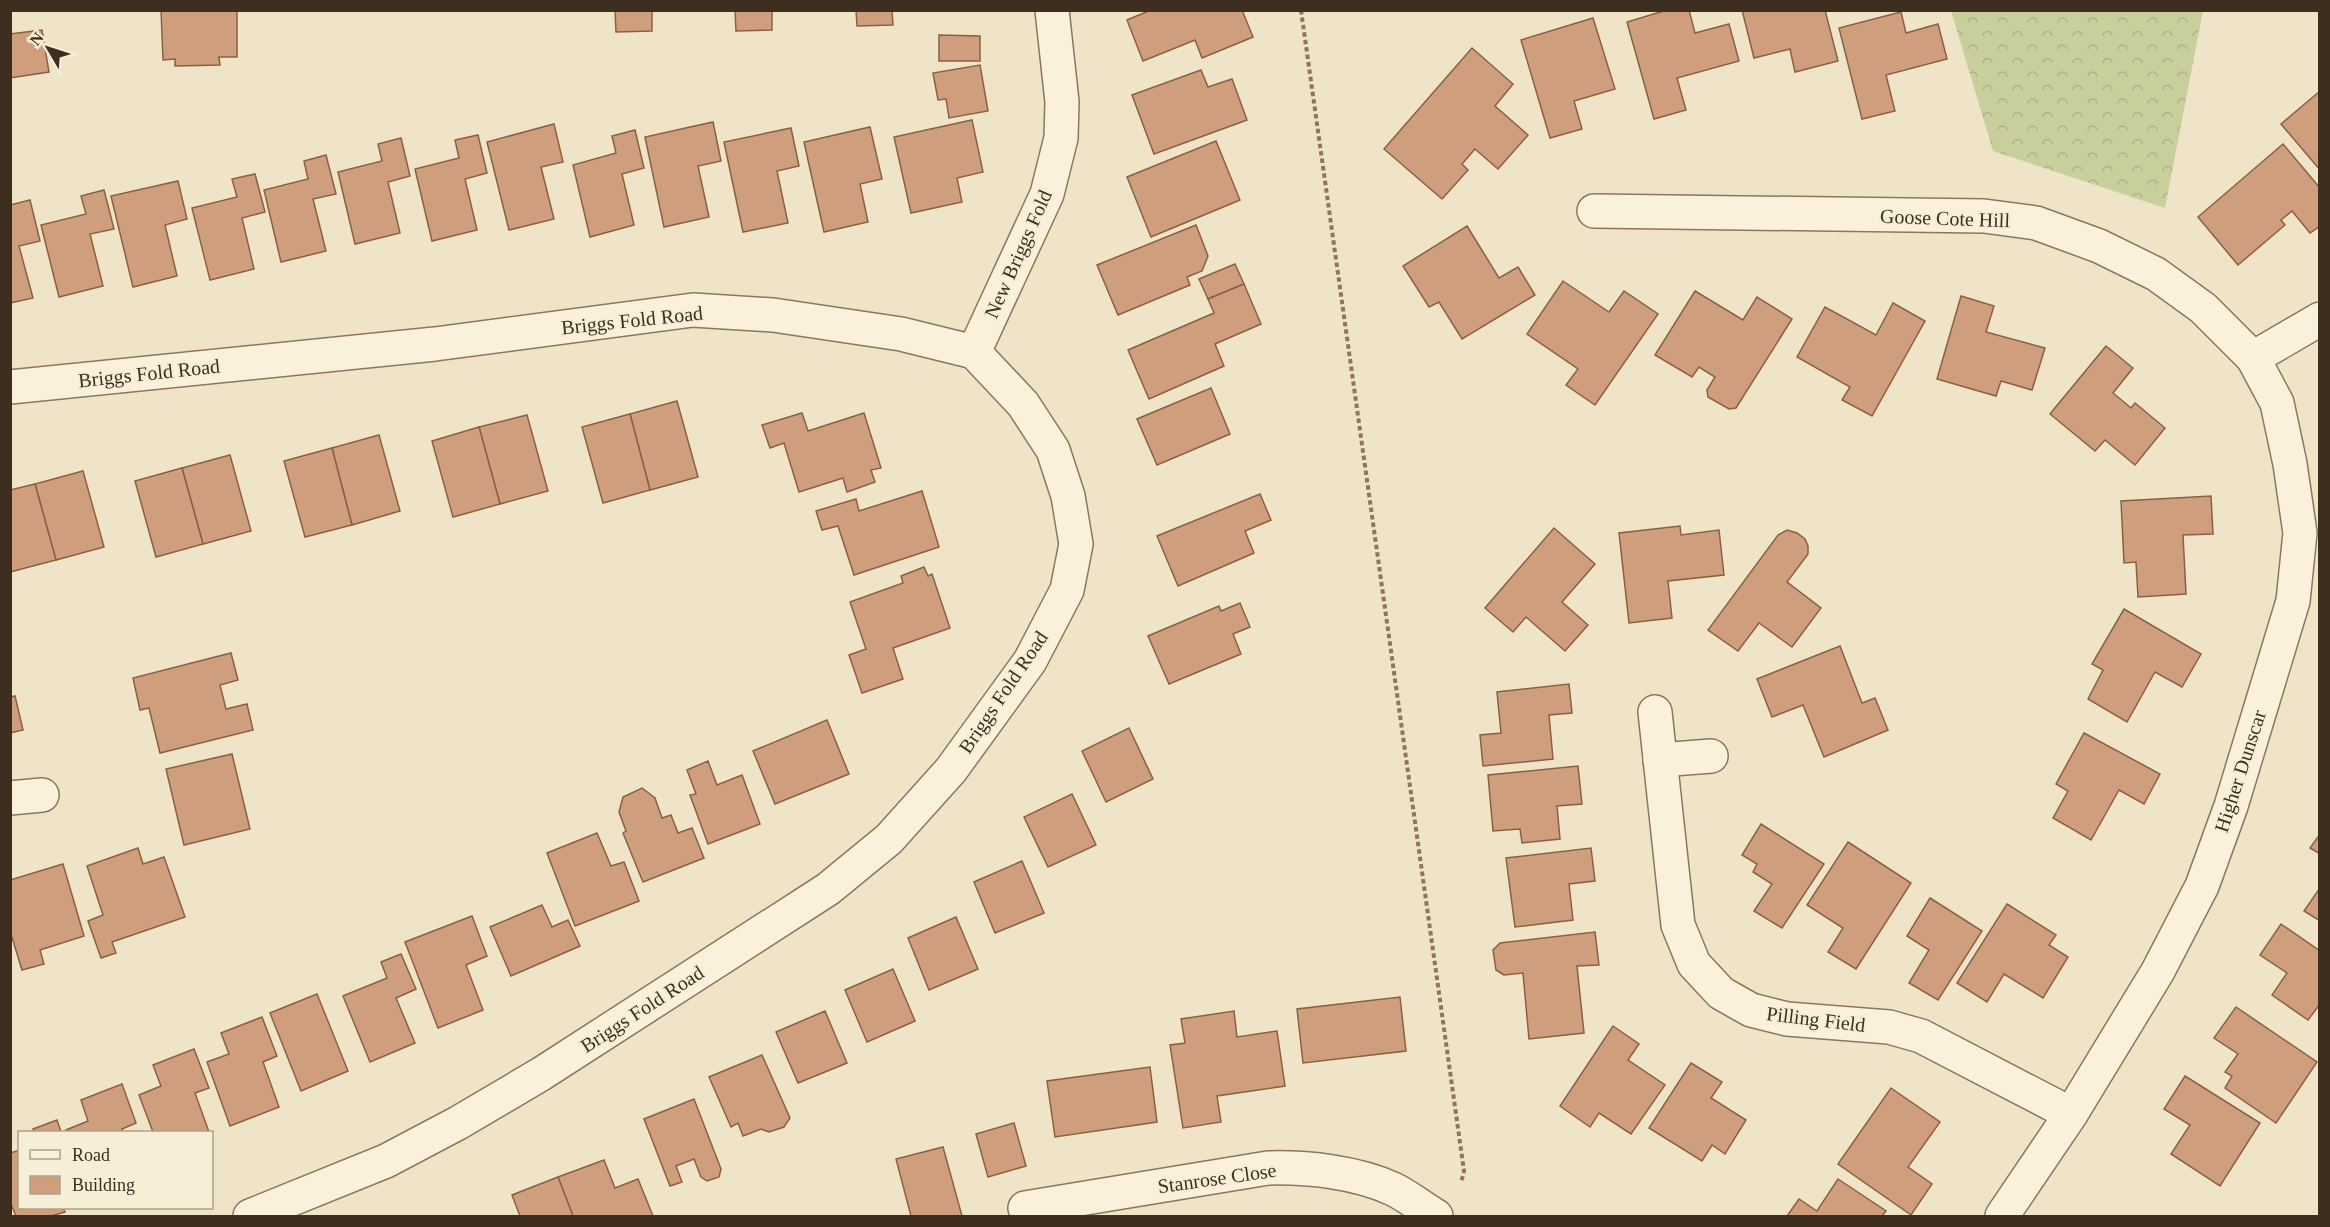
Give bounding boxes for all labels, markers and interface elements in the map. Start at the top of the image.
north arrow [18,18,78,78]
text: N [26,29,47,49]
street label: New Briggs Fold [980,187,1057,322]
street label: Goose Cote Hill [1880,205,2011,231]
street label: Briggs Fold Road [560,302,704,339]
street label: Briggs Fold Road [77,355,221,392]
street label: Briggs Fold Road [954,627,1053,758]
street label: Higher Dunscar [2210,707,2271,835]
street label: Briggs Fold Road [576,961,708,1058]
street label: Pilling Field [1765,1002,1867,1037]
legend [18,1131,213,1209]
text: Road [72,1145,110,1165]
street label: Stanrose Close [1156,1159,1278,1197]
text: Building [72,1175,135,1195]

